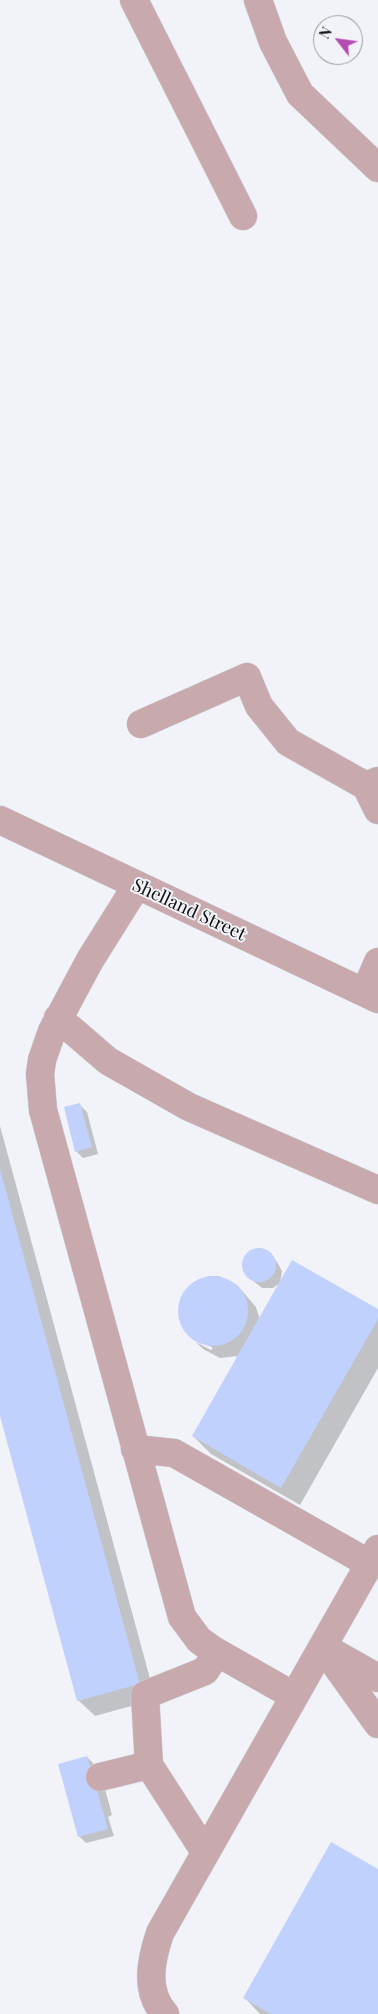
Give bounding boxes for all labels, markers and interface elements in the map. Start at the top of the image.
north arrow [313,15,363,65]
text: N [315,24,336,42]
street label: Shelland Street [129,874,249,946]

